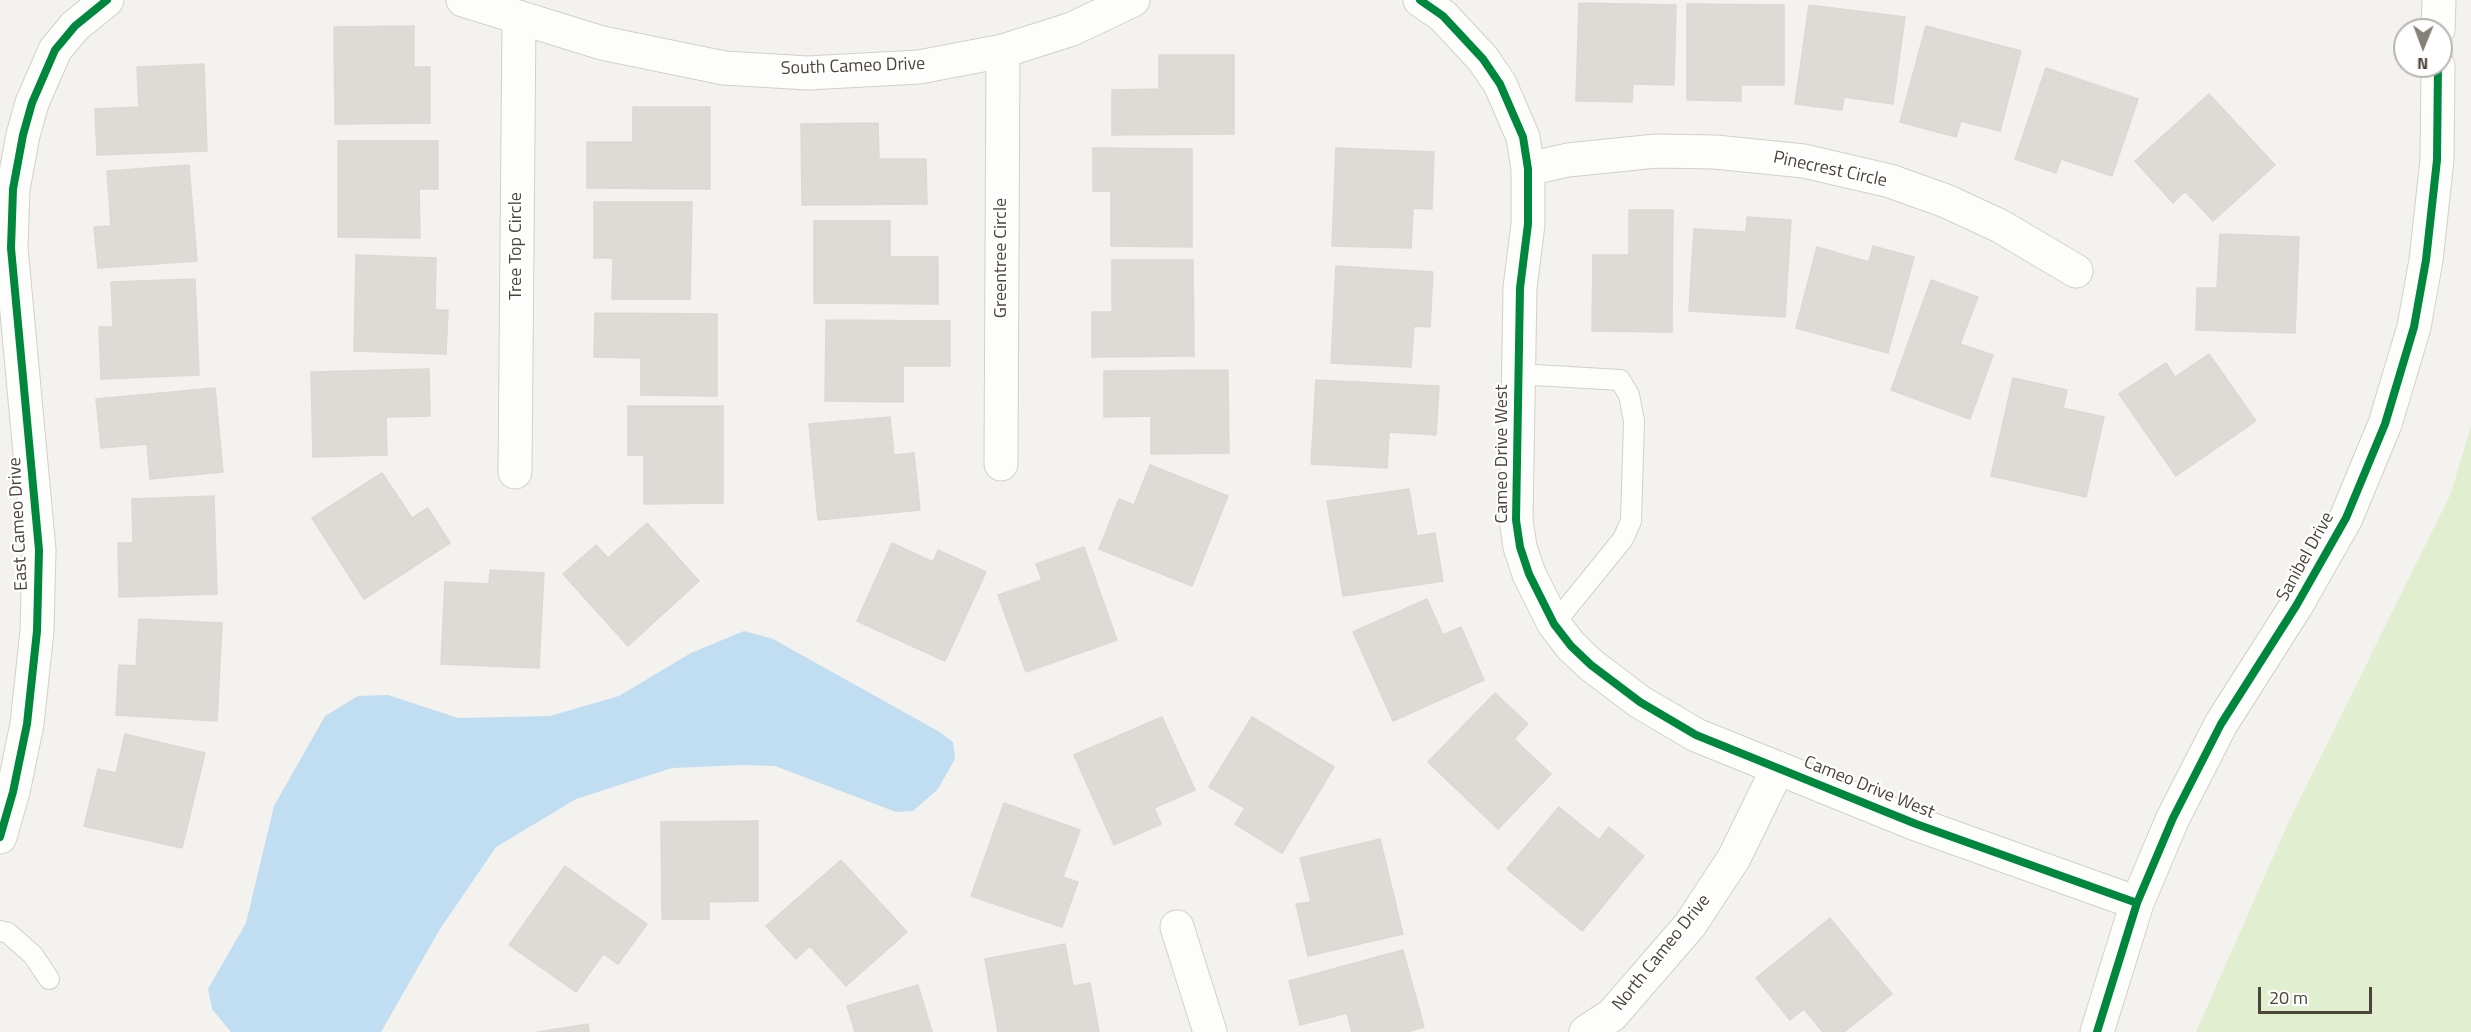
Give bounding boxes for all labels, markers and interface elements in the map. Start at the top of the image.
north arrow [2393,18,2453,78]
text: N [2417,52,2428,76]
street label: South Cameo Drive [780,54,926,80]
street label: Pinecrest Circle [1771,147,1889,193]
street label: Tree Top Circle [506,192,528,300]
street label: Greentree Circle [991,198,1013,318]
street label: Cameo Drive West [1492,384,1514,524]
street label: East Cameo Drive [5,457,33,591]
street label: Sanibel Drive [2273,509,2339,605]
street label: Cameo Drive West [1800,752,1938,824]
street label: North Cameo Drive [1608,890,1716,1016]
scale bar [2261,975,2375,1013]
text: 20 m [2269,984,2308,1011]

